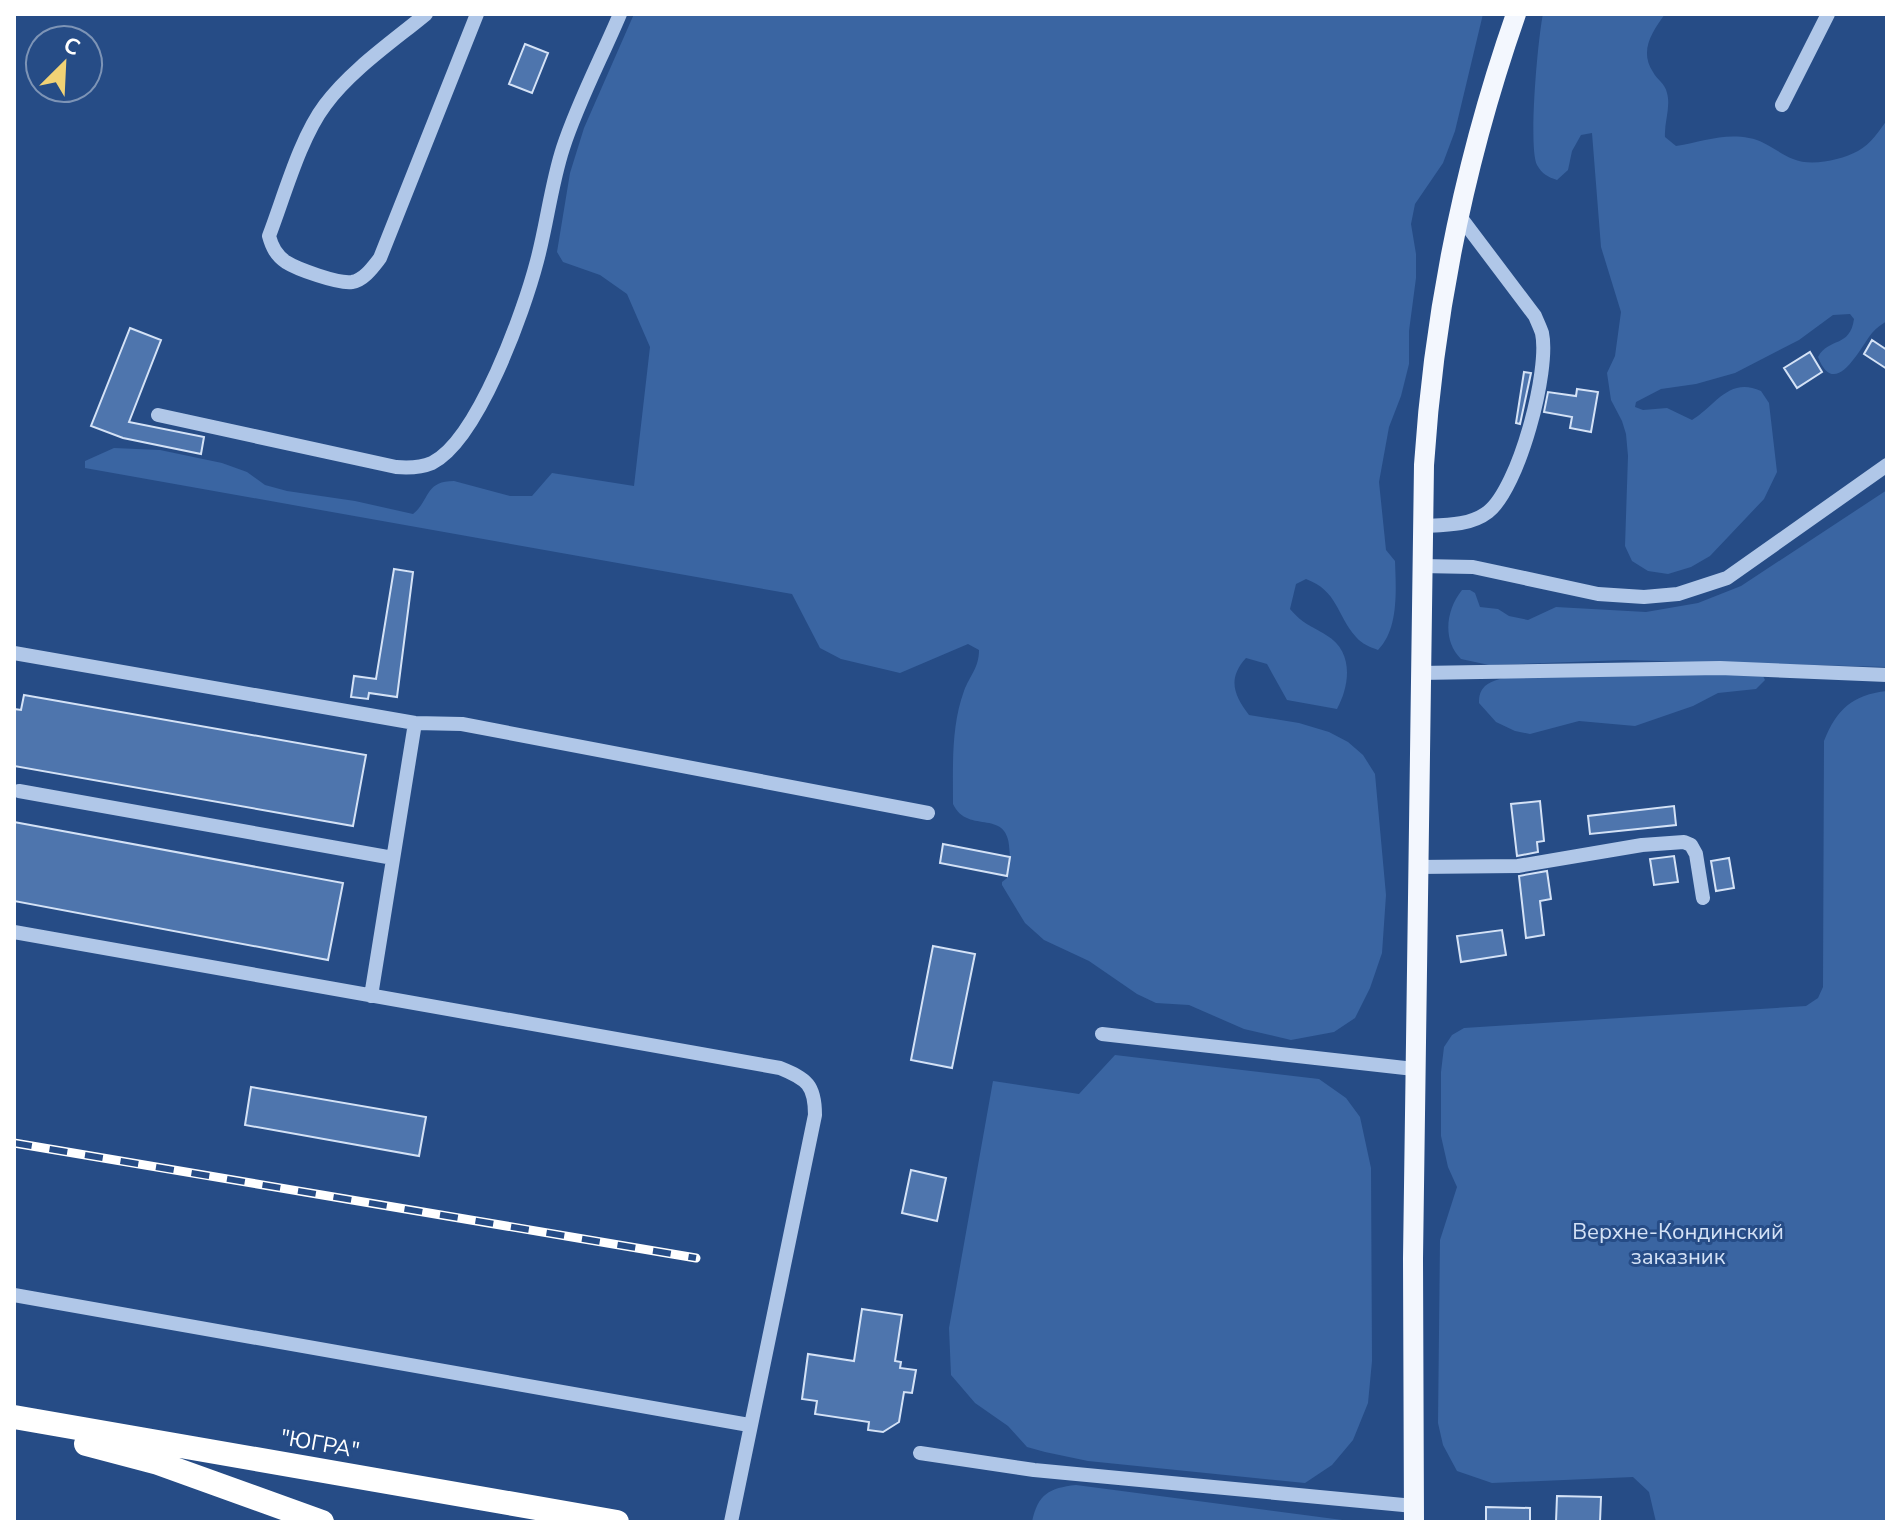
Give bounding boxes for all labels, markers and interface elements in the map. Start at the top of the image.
north arrow [24,24,104,104]
text: С [59,30,85,63]
park label: Верхне-Кондинский заказник [1572,1217,1784,1272]
street label: "ЮГРА" [278,1422,362,1466]

